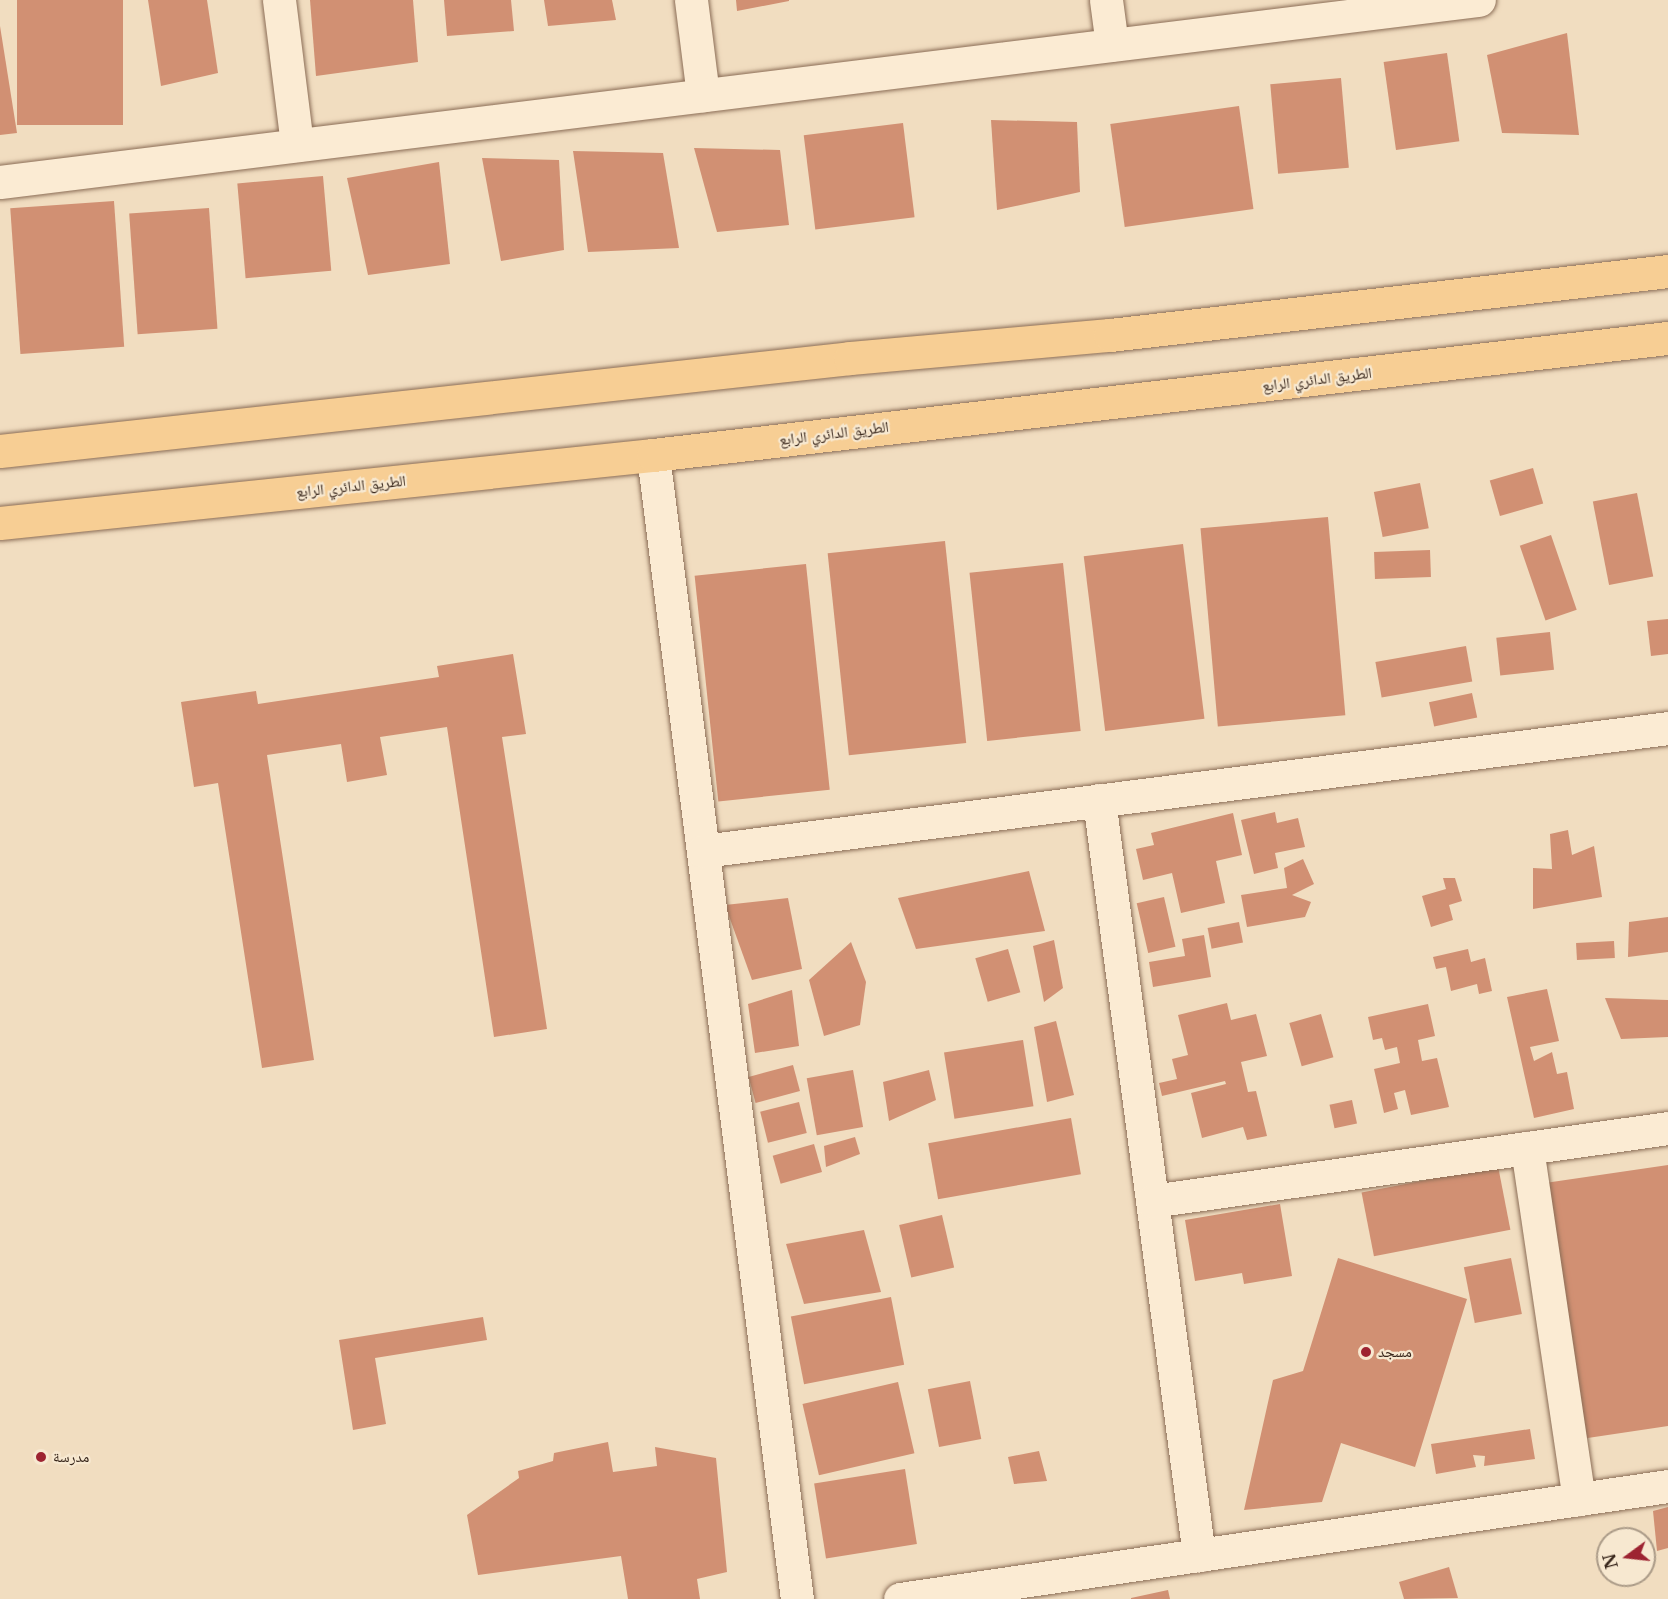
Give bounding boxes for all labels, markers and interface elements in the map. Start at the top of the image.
street label: الطريق الدائري الرابع [1261,363,1373,395]
street label: الطريق الدائري الرابع [778,417,890,449]
street label: الطريق الدائري الرابع [295,471,407,501]
place label: مسجد [1378,1343,1412,1361]
marker: مسجد [1359,1345,1373,1359]
place label: مدرسة [53,1448,89,1466]
marker: مدرسة [34,1450,48,1464]
north arrow [1596,1527,1656,1587]
text: N [1599,1551,1622,1571]

